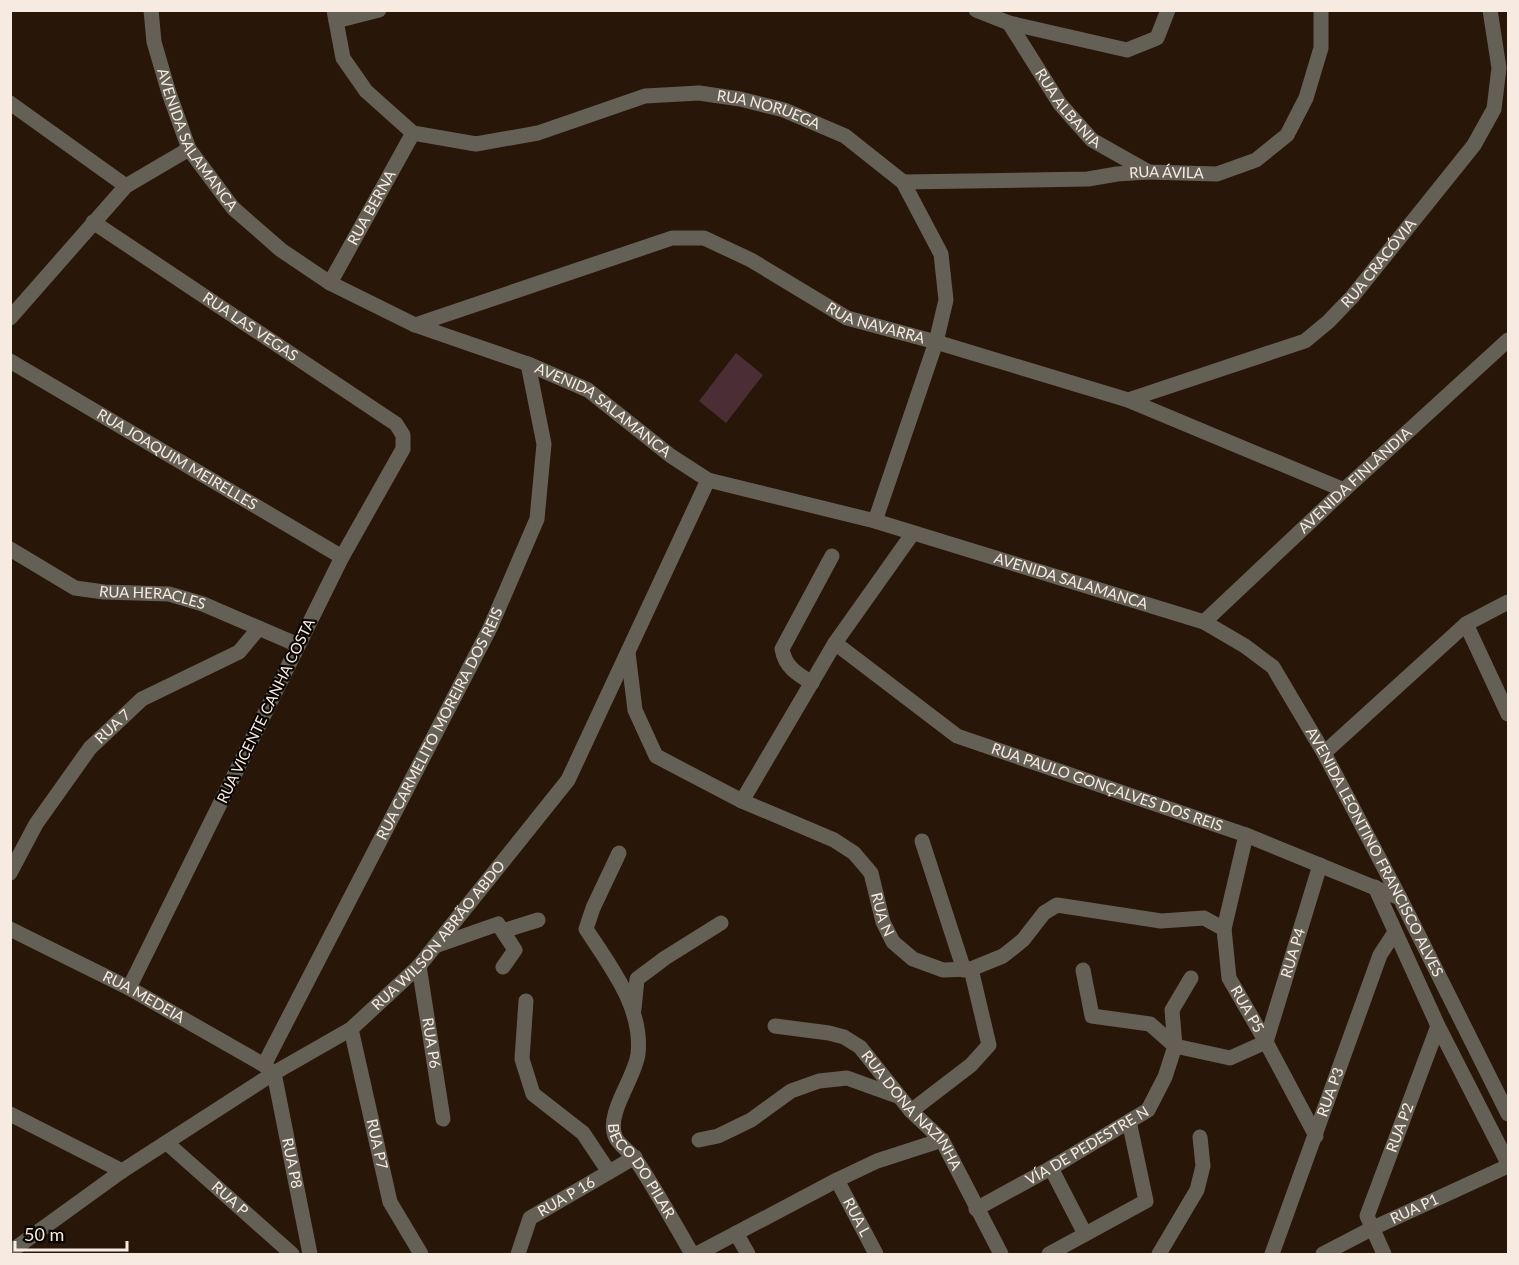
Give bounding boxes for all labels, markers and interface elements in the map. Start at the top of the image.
street label: RUA ALBANIA [1032,65,1105,151]
street label: AVENIDA SALAMANCA [154,66,243,215]
street label: RUA NORUEGA [716,86,824,133]
street label: RUA ÁVILA [1128,162,1205,182]
street label: RUA BERNA [343,166,399,248]
street label: RUA CRACÓVIA [1337,214,1420,311]
street label: RUA LAS VEGAS [200,288,302,364]
street label: RUA NAVARRA [823,298,928,347]
street label: AVENIDA SALAMANCA [532,358,676,461]
street label: RUA JOAQUIM MEIRELLES [94,404,261,513]
street label: AVENIDA FINLÂNDIA [1294,422,1415,536]
street label: AVENIDA SALAMANCA [992,548,1151,613]
street label: RUA HERACLES [98,581,208,612]
street label: RUA CARMELITO MOREIRA DOS REIS [372,604,506,843]
street label: RUA VICENTE CANHA COSTA [212,614,318,806]
street label: RUA 7 [91,705,134,747]
street label: AVENIDA LEONTINO FRANCISCO ALVES [1303,724,1448,979]
street label: RUA PAULO GONÇALVES DOS REIS [989,738,1226,834]
street label: RUA WILSON ABRÃO ABDO [367,856,508,1014]
street label: RUA N [868,890,899,939]
street label: RUA P4 [1276,925,1308,980]
street label: RUA MEDEIA [100,967,189,1026]
street label: RUA P5 [1227,982,1269,1036]
street label: RUA P6 [419,1016,445,1070]
street label: RUA DONA NAZINHA [858,1046,966,1174]
street label: RUA P3 [1312,1065,1347,1119]
street label: RUA P2 [1382,1100,1417,1154]
street label: VÍA DE PEDESTRE N [1022,1102,1152,1188]
street label: RUA P7 [363,1117,392,1171]
street label: BECO DO PILAR [605,1123,680,1221]
street label: RUA P8 [279,1136,307,1190]
street label: RUA P 16 [534,1172,598,1220]
street label: RUA P [209,1177,252,1219]
street label: RUA P1 [1387,1189,1441,1227]
street label: RUA L [840,1194,875,1239]
scale bar [15,1214,128,1252]
text: 50 m [24,1223,64,1245]

